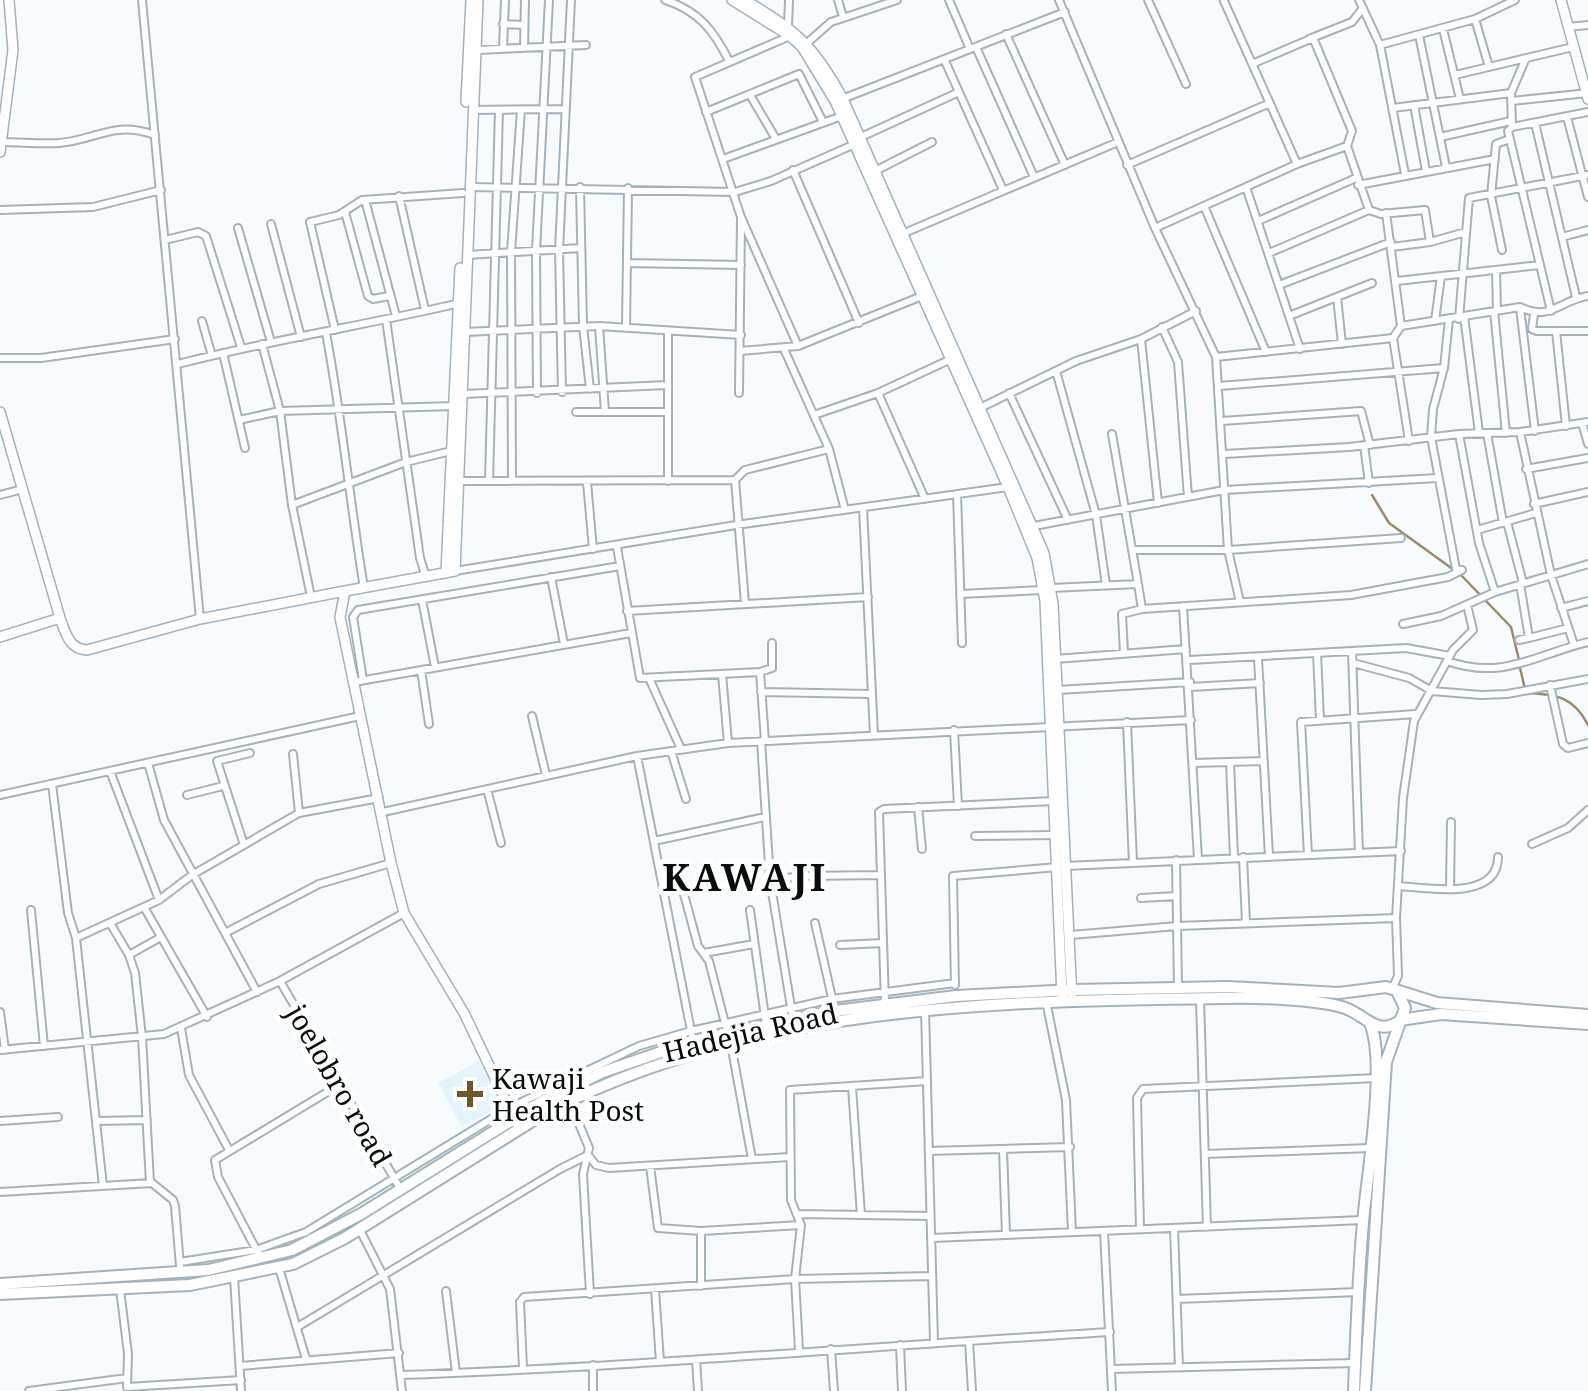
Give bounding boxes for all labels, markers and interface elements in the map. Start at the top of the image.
district label: KAWAJI [662,850,828,902]
street label: Hadejia Road [659,993,841,1071]
street label: joelobro road [278,996,402,1173]
place label: Kawaji Health Post [492,1059,644,1129]
marker: Kawaji Health Post [457,1081,483,1107]

